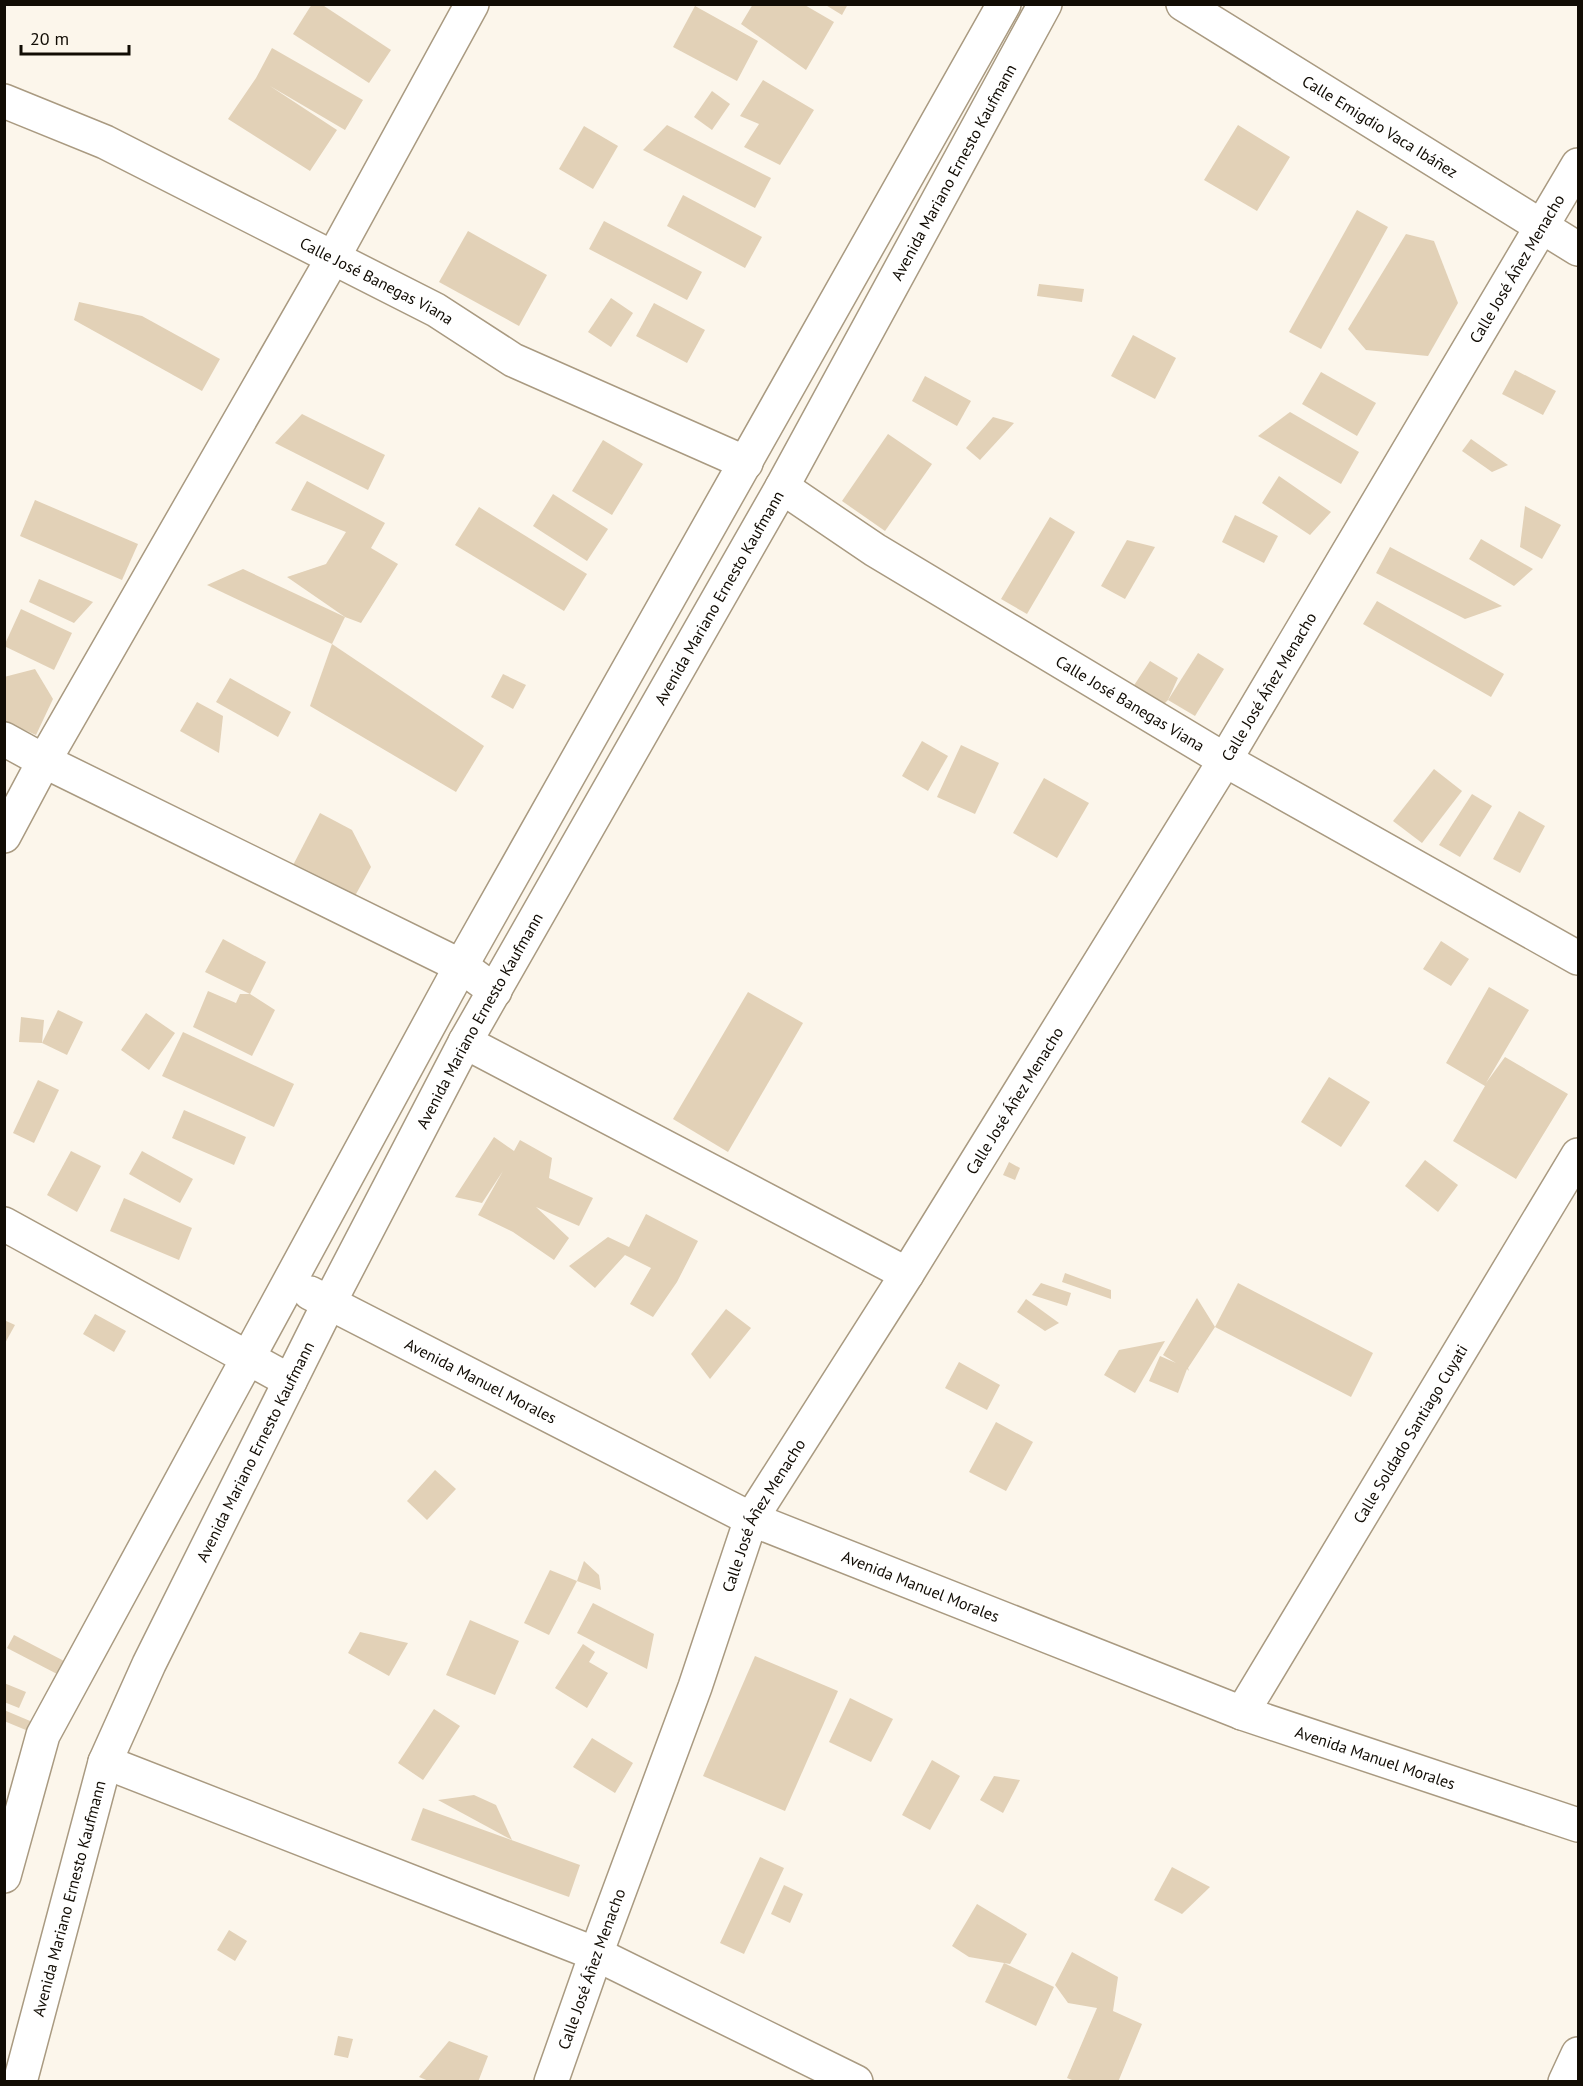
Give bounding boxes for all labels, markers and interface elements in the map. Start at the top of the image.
scale bar [21,18,129,56]
text: 20 m [30,27,69,50]
street label: Avenida Mariano Ernesto Kaufmann [886,60,1021,284]
street label: Calle Emigdio Vaca Ibáñez [1299,71,1462,182]
street label: Calle José Áñez Menacho [1465,190,1569,346]
street label: Calle José Banegas Viana [297,233,457,329]
street label: Avenida Mariano Ernesto Kaufmann [650,487,788,708]
street label: Calle José Áñez Menacho [1217,608,1321,764]
street label: Calle José Banegas Viana [1052,651,1208,755]
street label: Avenida Mariano Ernesto Kaufmann [412,909,547,1132]
street label: Calle José Áñez Menacho [961,1023,1067,1178]
street label: Avenida Manuel Morales [402,1333,560,1428]
street label: Avenida Mariano Ernesto Kaufmann [192,1338,318,1565]
street label: Calle Soldado Santiago Cuyati [1349,1341,1472,1527]
street label: Calle José Áñez Menacho [717,1435,810,1595]
street label: Avenida Manuel Morales [839,1546,1003,1626]
street label: Avenida Manuel Morales [1293,1721,1458,1794]
street label: Avenida Mariano Ernesto Kaufmann [28,1778,110,2019]
street label: Calle José Áñez Menacho [553,1886,629,2052]

